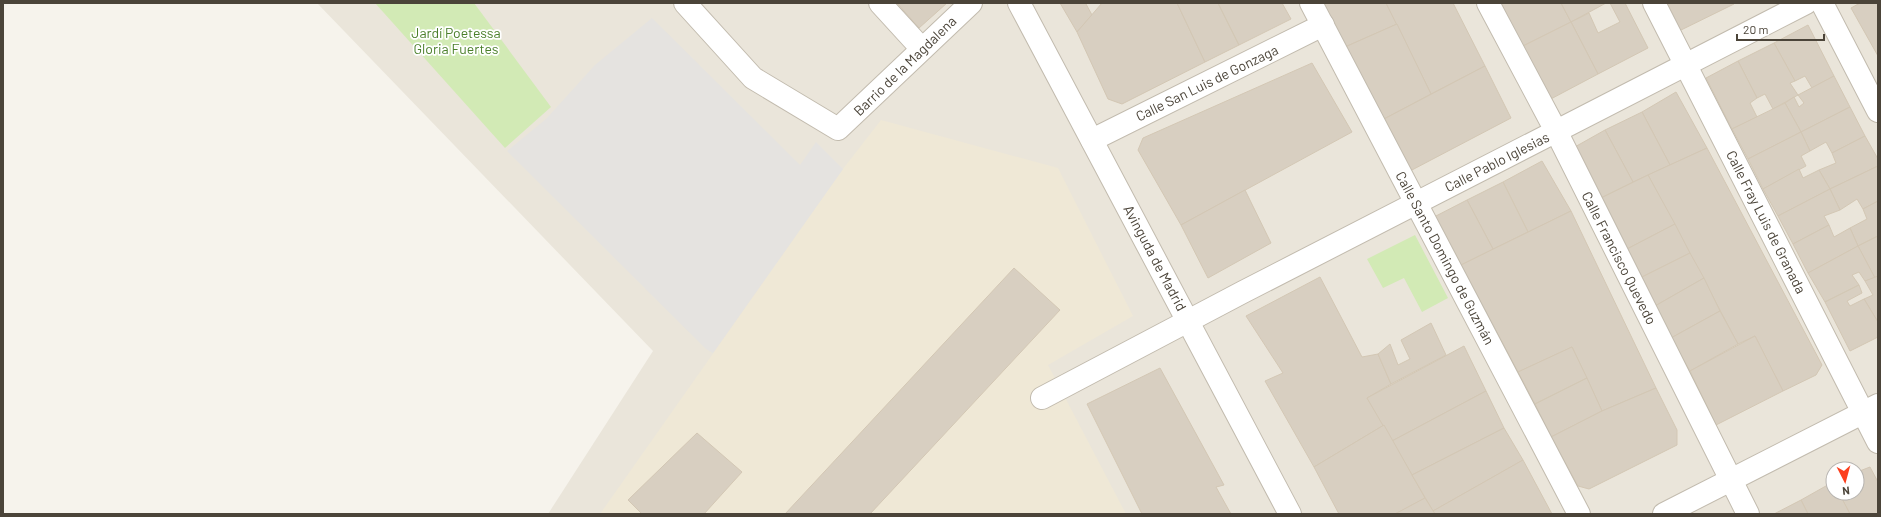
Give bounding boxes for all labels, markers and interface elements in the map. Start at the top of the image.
street label: Barrio de la Magdalena [850,12,959,119]
scale bar [1737,16,1824,42]
text: 20 m [1743,22,1769,36]
park label: Jardí Poetessa Gloria Fuertes [411,24,501,57]
street label: Calle San Luis de Gonzaga [1133,41,1281,124]
street label: Calle Pablo Iglesias [1442,128,1552,195]
street label: Calle Fray Luis de Granada [1723,147,1810,296]
street label: Calle Santo Domingo de Guzmán [1392,168,1498,347]
street label: Calle Francisco Quevedo [1579,188,1660,327]
street label: Avinguda de Madrid [1120,202,1191,314]
north arrow [1825,461,1865,501]
text: N [1842,485,1850,498]

